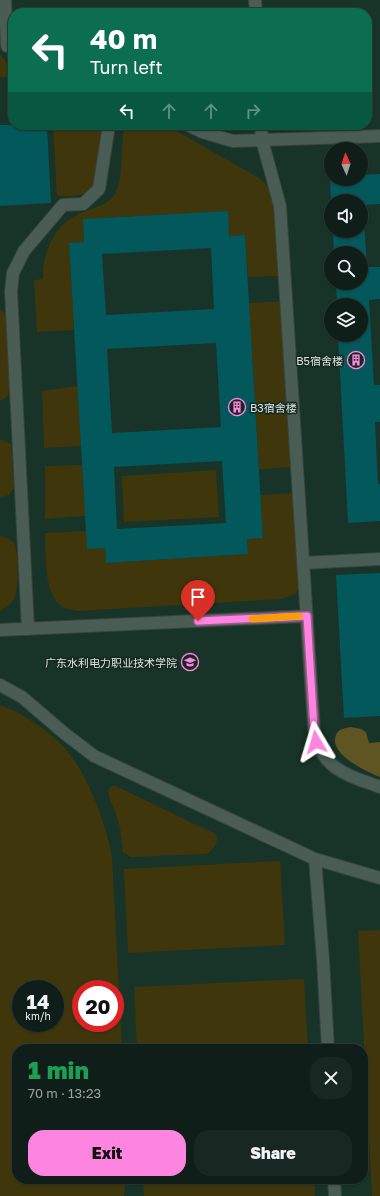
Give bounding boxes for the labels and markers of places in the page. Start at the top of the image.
building icon: B5宿舍楼 [346,350,366,370]
place label: B5宿舍楼 [296,354,343,367]
building icon: B3宿舍楼 [227,397,247,417]
place label: B3宿舍楼 [250,401,297,414]
pin [181,580,215,621]
school or university icon: 广东水利电力职业技术学院 [180,652,200,672]
place label: 广东水利电力职业技术学院 [45,656,177,669]

